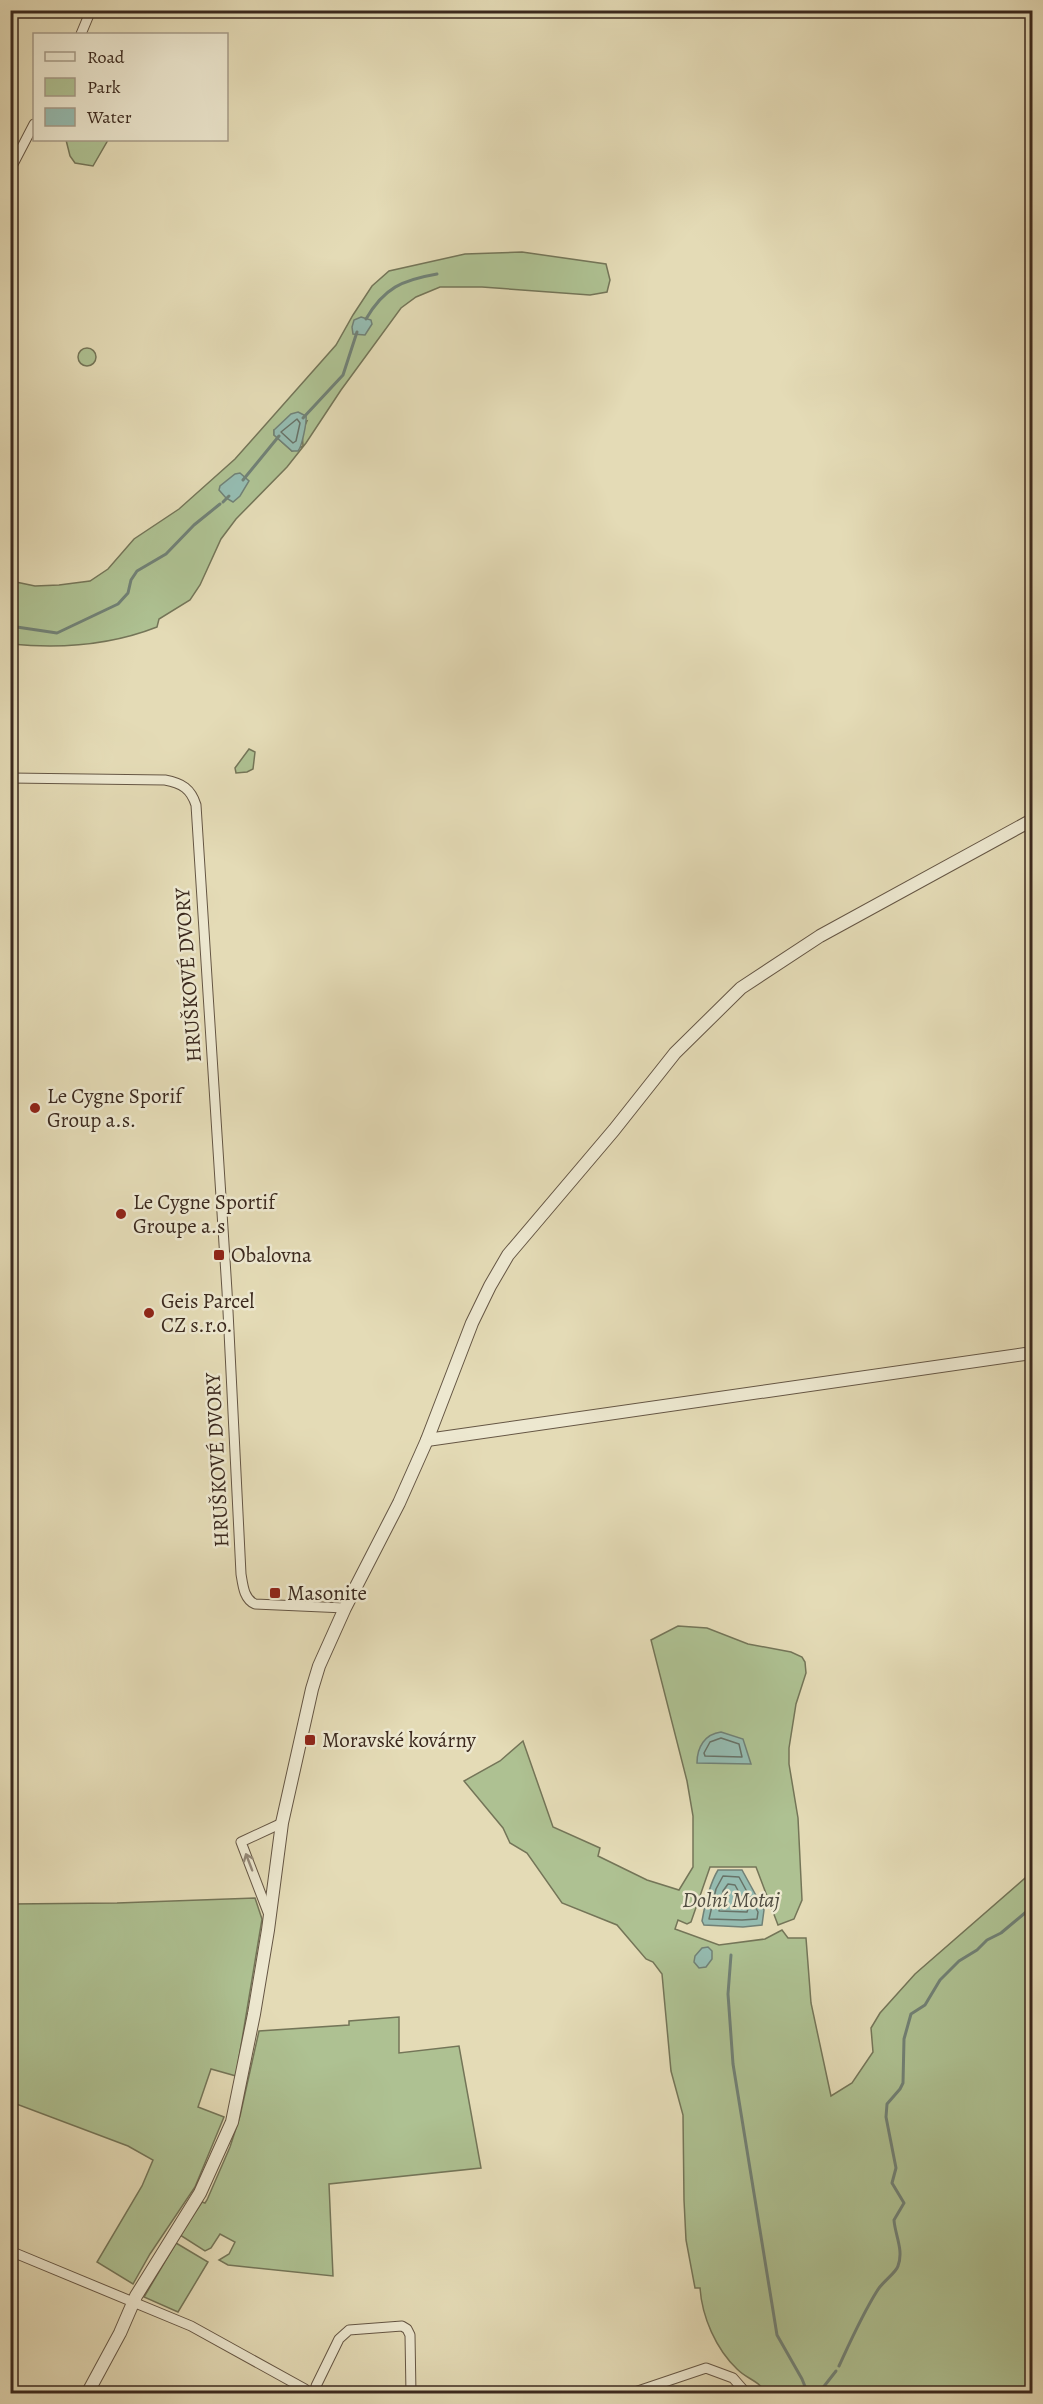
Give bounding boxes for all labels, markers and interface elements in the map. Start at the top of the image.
legend [33,33,228,141]
text: Road [87,45,125,69]
text: Park [87,75,121,99]
text: Water [86,105,132,129]
street label: HRUŠKOVÉ DVORY [168,886,208,1063]
place label: Le Cygne Sporif Group a.s. [47,1082,185,1134]
marker: Le Cygne Sporif Group a.s. [28,1101,42,1115]
place label: Le Cygne Sportif Groupe a.s [133,1188,278,1240]
marker: Le Cygne Sportif Groupe a.s [114,1207,128,1221]
place label: Obalovna [231,1241,312,1269]
marker: Obalovna [212,1248,226,1262]
place label: Geis Parcel CZ s.r.o. [161,1287,254,1339]
marker: Geis Parcel CZ s.r.o. [142,1306,156,1320]
street label: HRUŠKOVÉ DVORY [198,1371,236,1548]
place label: Masonite [287,1579,367,1607]
marker: Masonite [268,1586,282,1600]
place label: Moravské kovárny [322,1726,477,1754]
marker: Moravské kovárny [303,1733,317,1747]
one-way arrow [242,1854,253,1872]
water label: Dolní Motaj [682,1885,780,1915]

